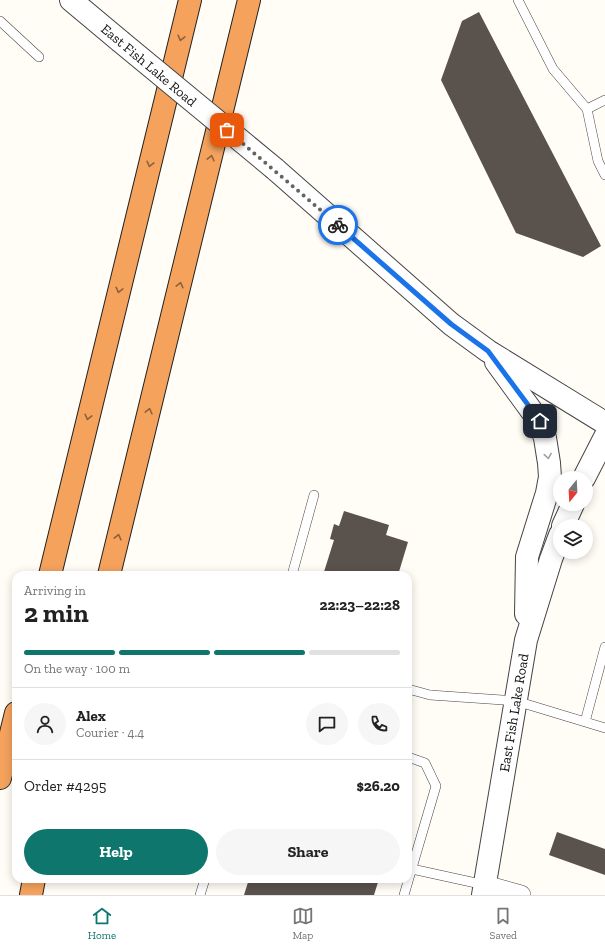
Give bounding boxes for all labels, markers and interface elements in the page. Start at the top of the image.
street label: East Fish Lake Road [97,20,200,111]
one-way arrow [177,34,186,41]
pin [210,113,244,147]
icon: bag [216,119,238,141]
one-way arrow [206,155,214,161]
one-way arrow [147,161,155,167]
courier [318,205,358,245]
icon: bike [327,214,349,236]
one-way arrow [175,281,184,288]
one-way arrow [116,287,124,294]
pin [523,404,557,438]
one-way arrow [144,408,153,415]
icon: home [529,410,551,432]
one-way arrow [85,414,93,420]
one-way arrow [543,453,552,459]
north arrow [553,471,593,511]
map controls [553,471,593,559]
button: layers [553,519,593,559]
one-way arrow [113,534,122,541]
text: Arriving in [24,583,86,598]
text: 22:23–22:28 [319,596,400,614]
text: 2 min [24,597,89,629]
street label: East Fish Lake Road [496,652,533,773]
text: On the way · 100 m [24,661,130,676]
button: person [24,703,66,745]
button: chat [306,703,348,745]
button: phone [358,703,400,745]
text: Alex [76,707,106,725]
text: Courier · 4.4 [76,725,144,740]
text: Order #4295 [24,777,106,795]
text: $26.20 [356,777,400,795]
button: Help [24,829,208,875]
button: Share [216,829,400,875]
tab: Home [88,905,116,942]
tab: Map [292,905,314,942]
tab: Saved [490,905,517,942]

